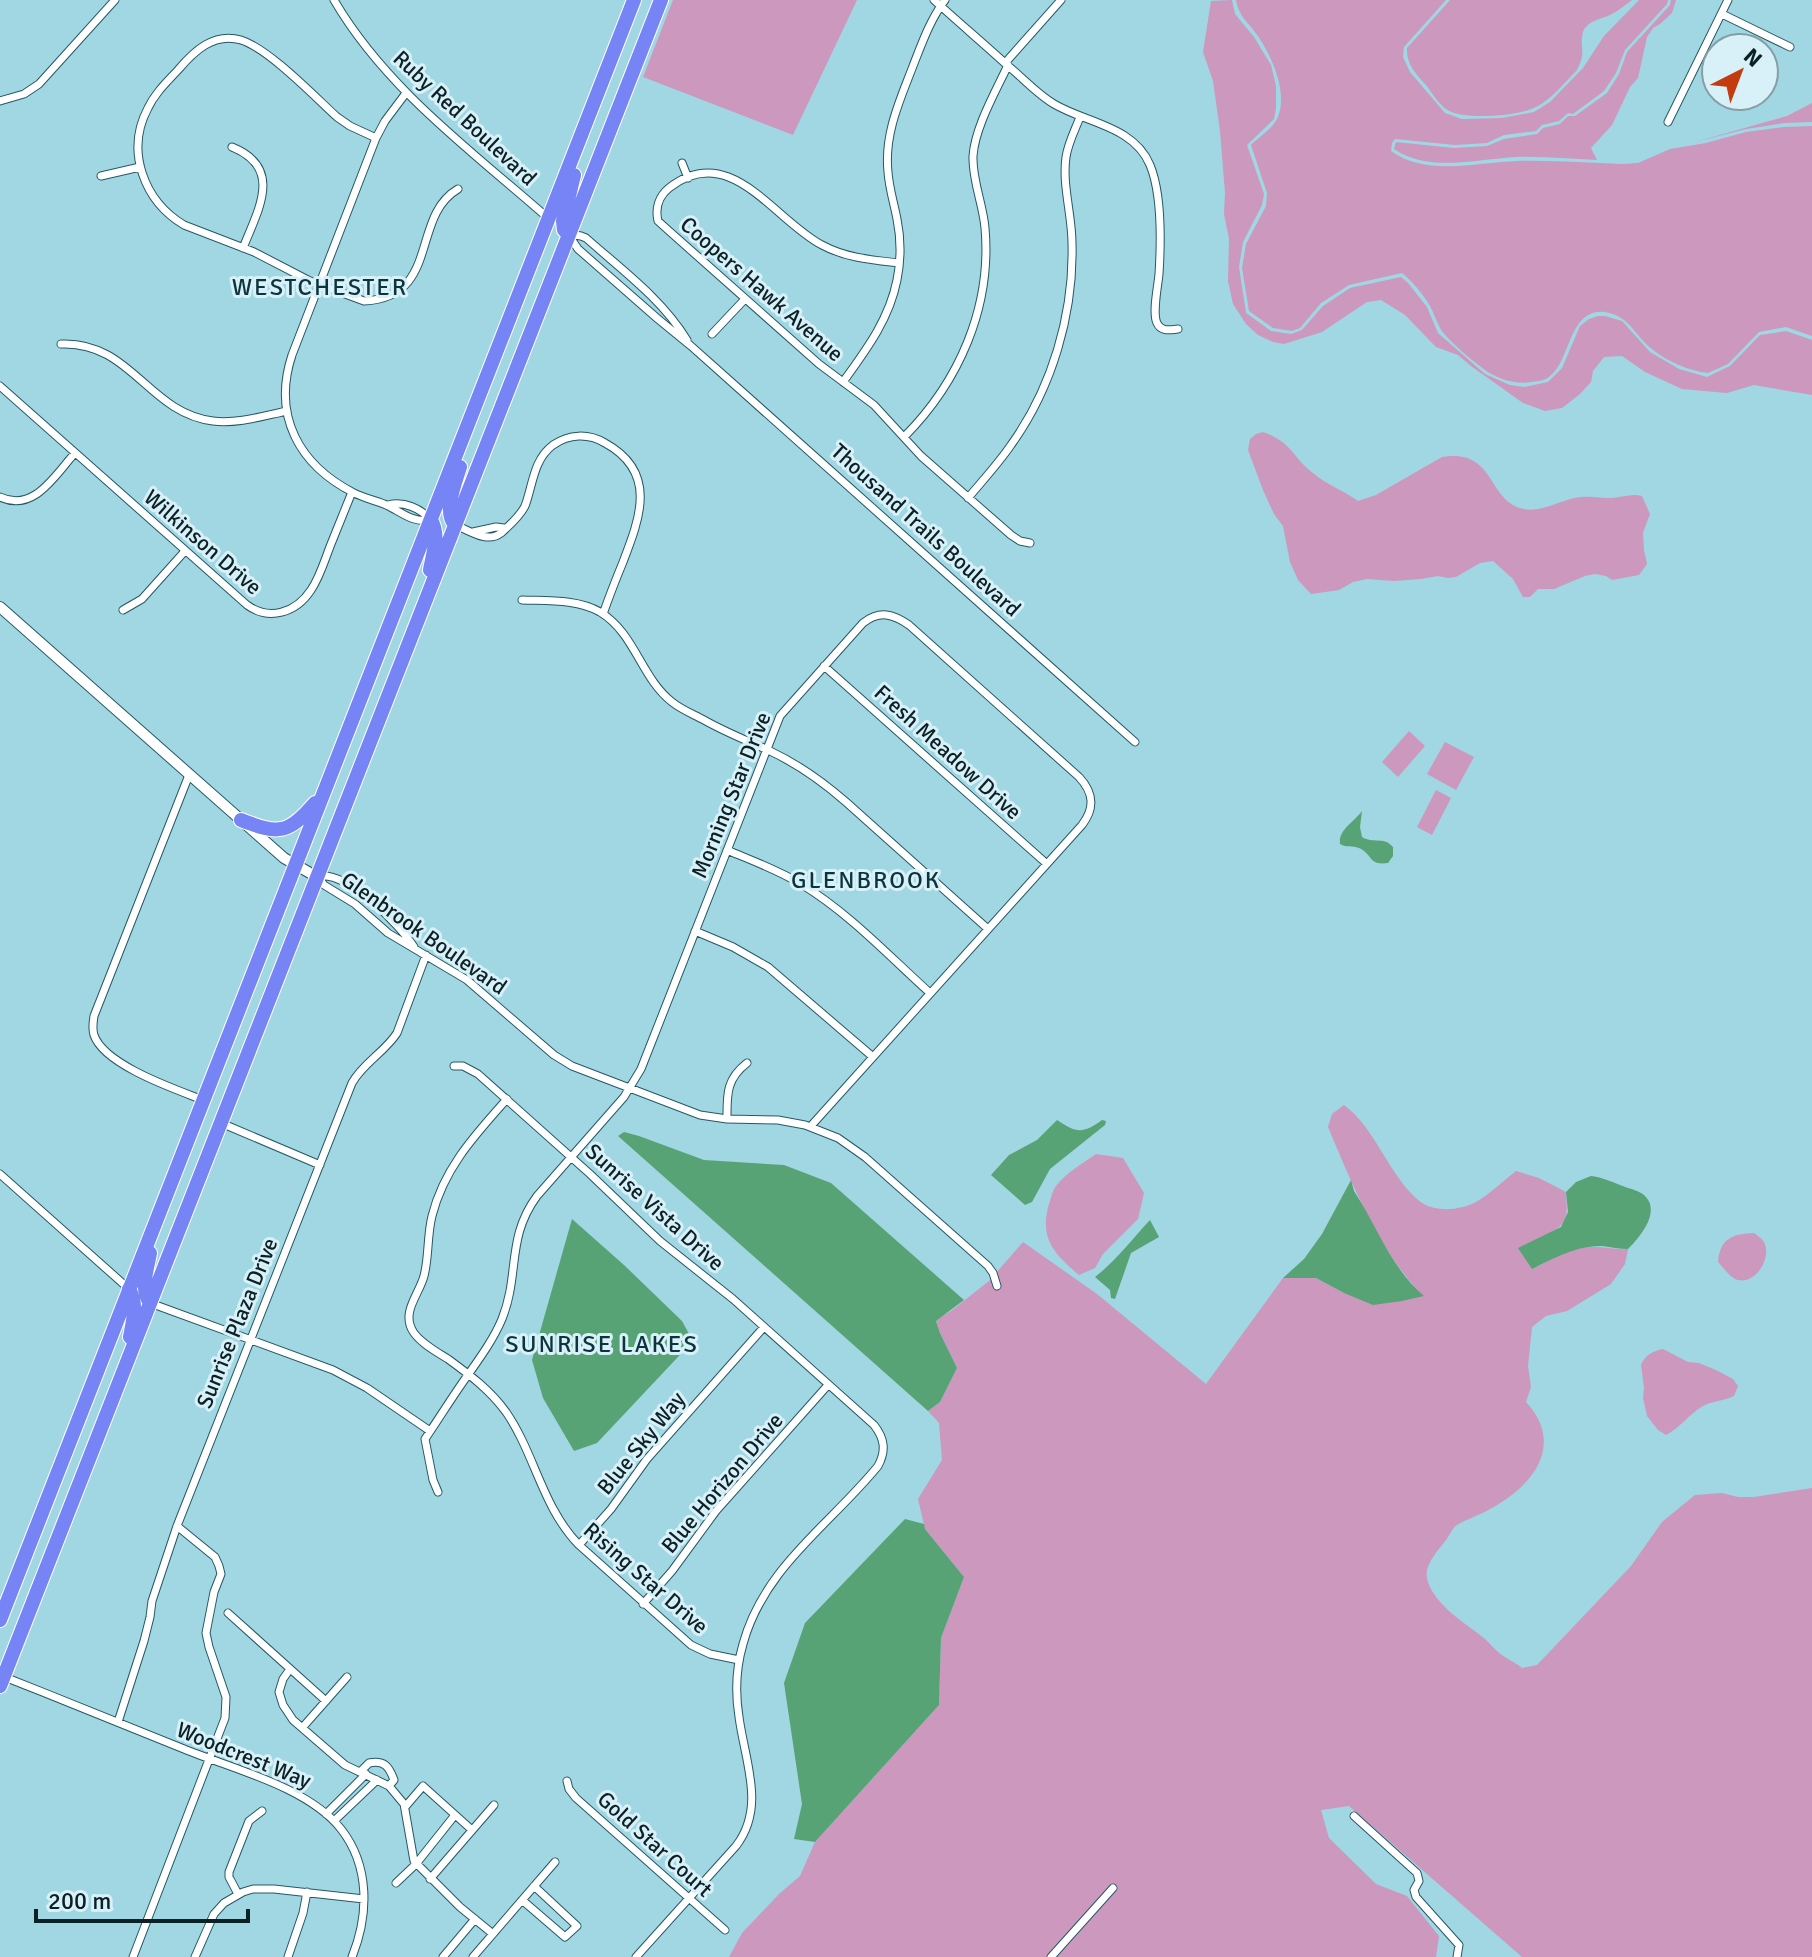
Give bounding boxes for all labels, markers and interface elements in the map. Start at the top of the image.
north arrow [1700,32,1780,112]
text: N [1738,42,1768,73]
street label: Ruby Red Boulevard [388,45,542,191]
street label: Coopers Hawk Avenue [675,211,849,367]
district label: WESTCHESTER [232,272,408,302]
street label: Thousand Trails Boulevard [826,438,1026,622]
street label: Wilkinson Drive [139,484,267,600]
street label: Fresh Meadow Drive [869,679,1027,825]
street label: Morning Star Drive [685,708,777,882]
district label: GLENBROOK [791,865,941,895]
street label: Glenbrook Boulevard [336,866,512,1000]
street label: Sunrise Vista Drive [580,1138,730,1276]
street label: Sunrise Plaza Drive [191,1234,283,1412]
district label: SUNRISE LAKES [505,1329,699,1359]
street label: Blue Sky Way [591,1385,691,1500]
street label: Blue Horizon Drive [655,1407,789,1559]
street label: Rising Star Drive [578,1516,714,1640]
street label: Woodcrest Way [173,1716,316,1795]
street label: Gold Star Court [592,1785,718,1903]
scale bar [36,1873,248,1923]
text: 200 m [48,1886,111,1916]

